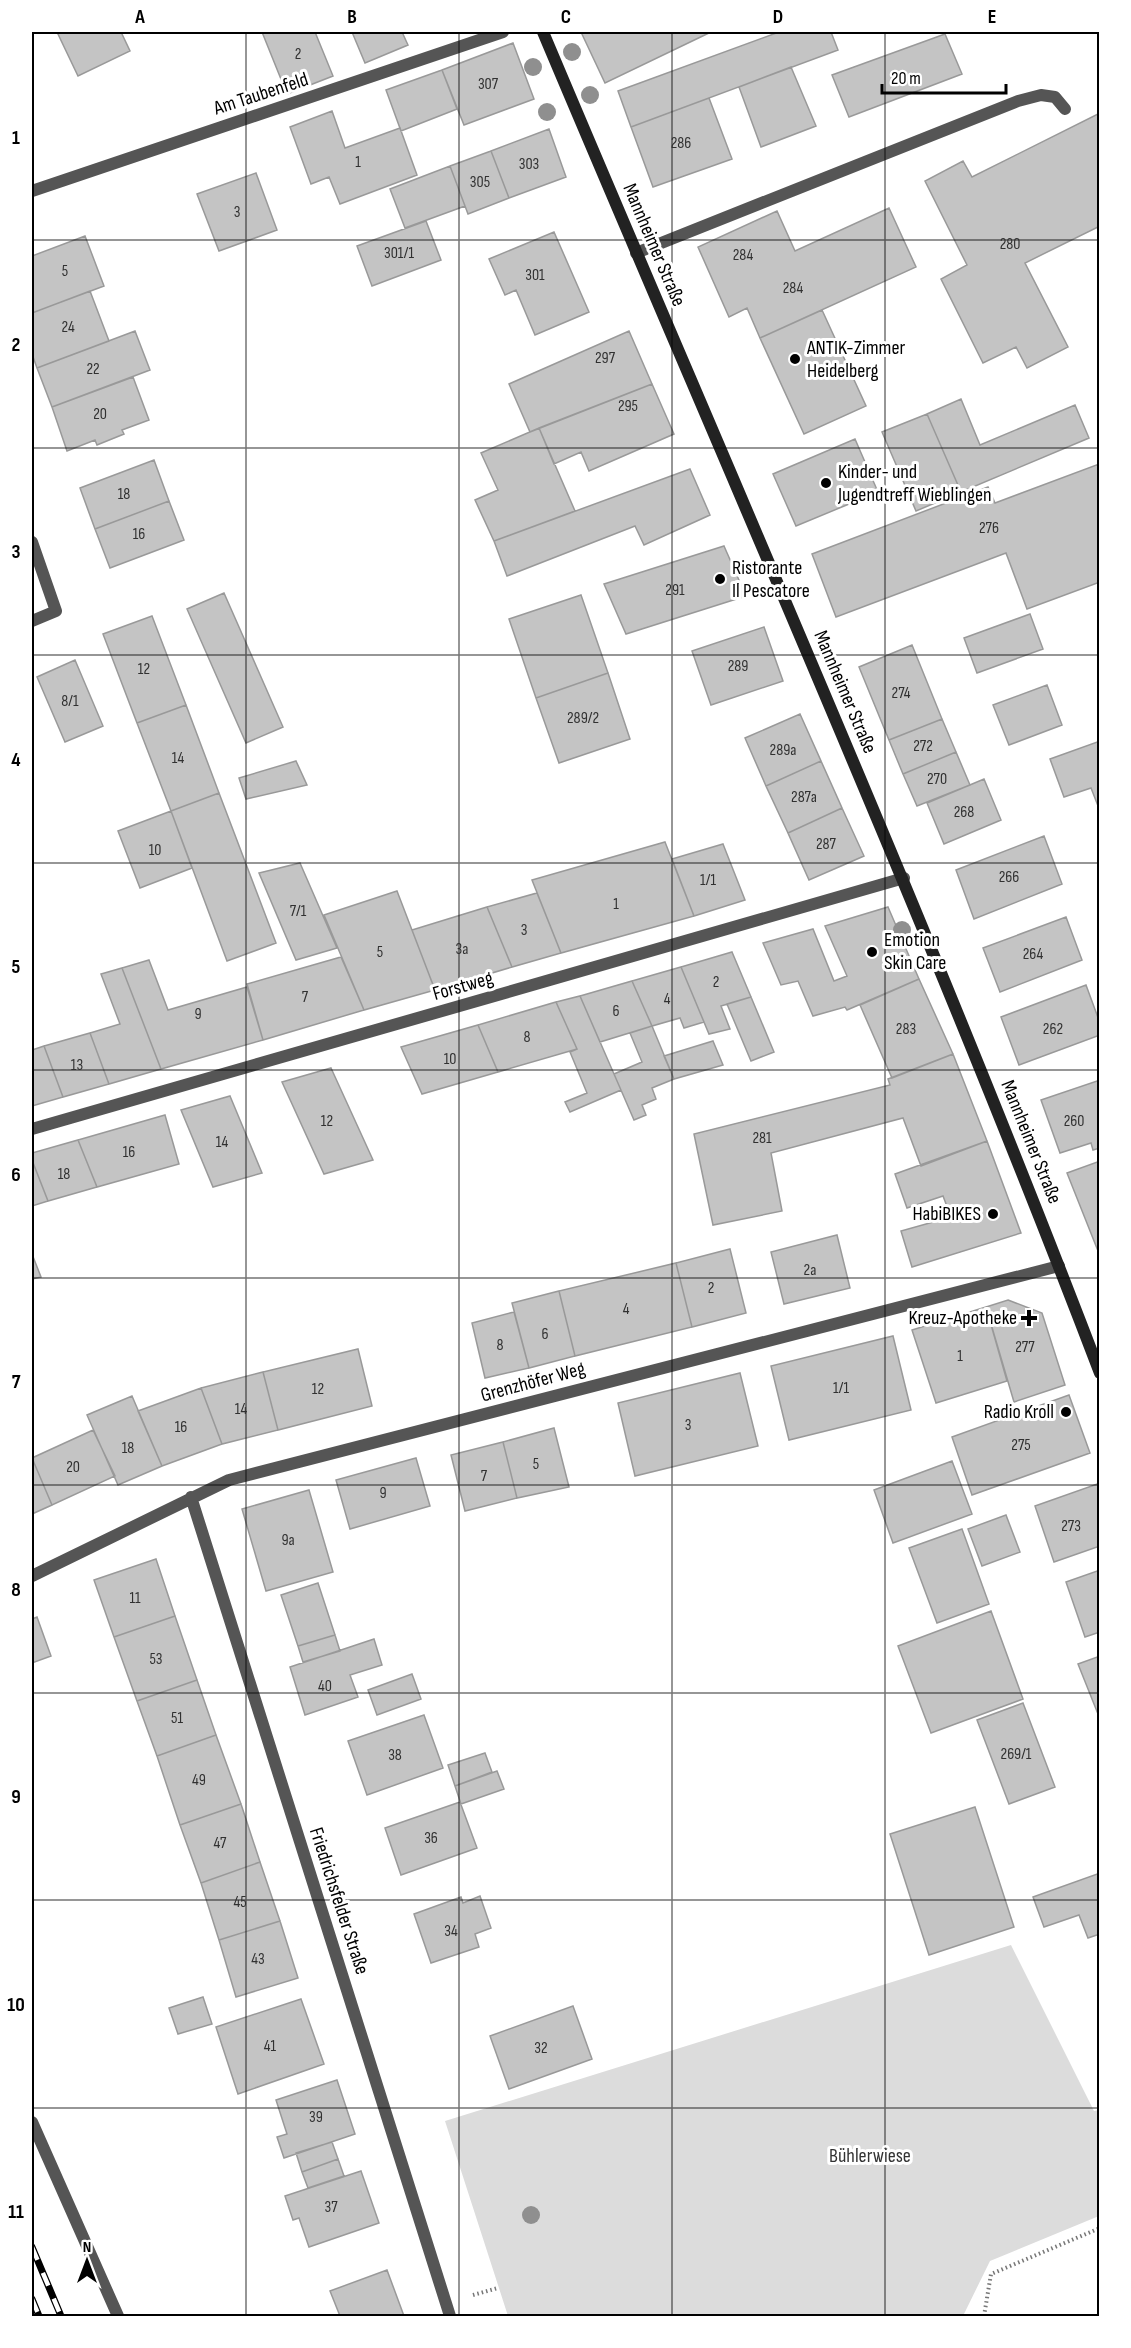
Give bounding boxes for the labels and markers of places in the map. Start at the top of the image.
place label: ANTIK-Zimmer Heidelberg [806,336,905,383]
marker: ANTIK-Zimmer Heidelberg [788,352,802,366]
place label: Kinder- und Jugendtreff Wieblingen [837,460,992,507]
marker: Kinder- und Jugendtreff Wieblingen [819,476,833,490]
place label: Ristorante Il Pescatore [732,556,810,603]
marker: Ristorante Il Pescatore [713,572,727,586]
place label: Emotion Skin Care [884,928,946,975]
marker: Emotion Skin Care [865,945,879,959]
place label: HabiBIKES [912,1202,981,1226]
marker: HabiBIKES [986,1207,1000,1221]
place label: Kreuz-Apotheke [909,1306,1017,1330]
marker: Kreuz-Apotheke [1022,1311,1036,1325]
place label: Radio Kroll [984,1400,1054,1424]
marker: Radio Kroll [1059,1405,1073,1419]

